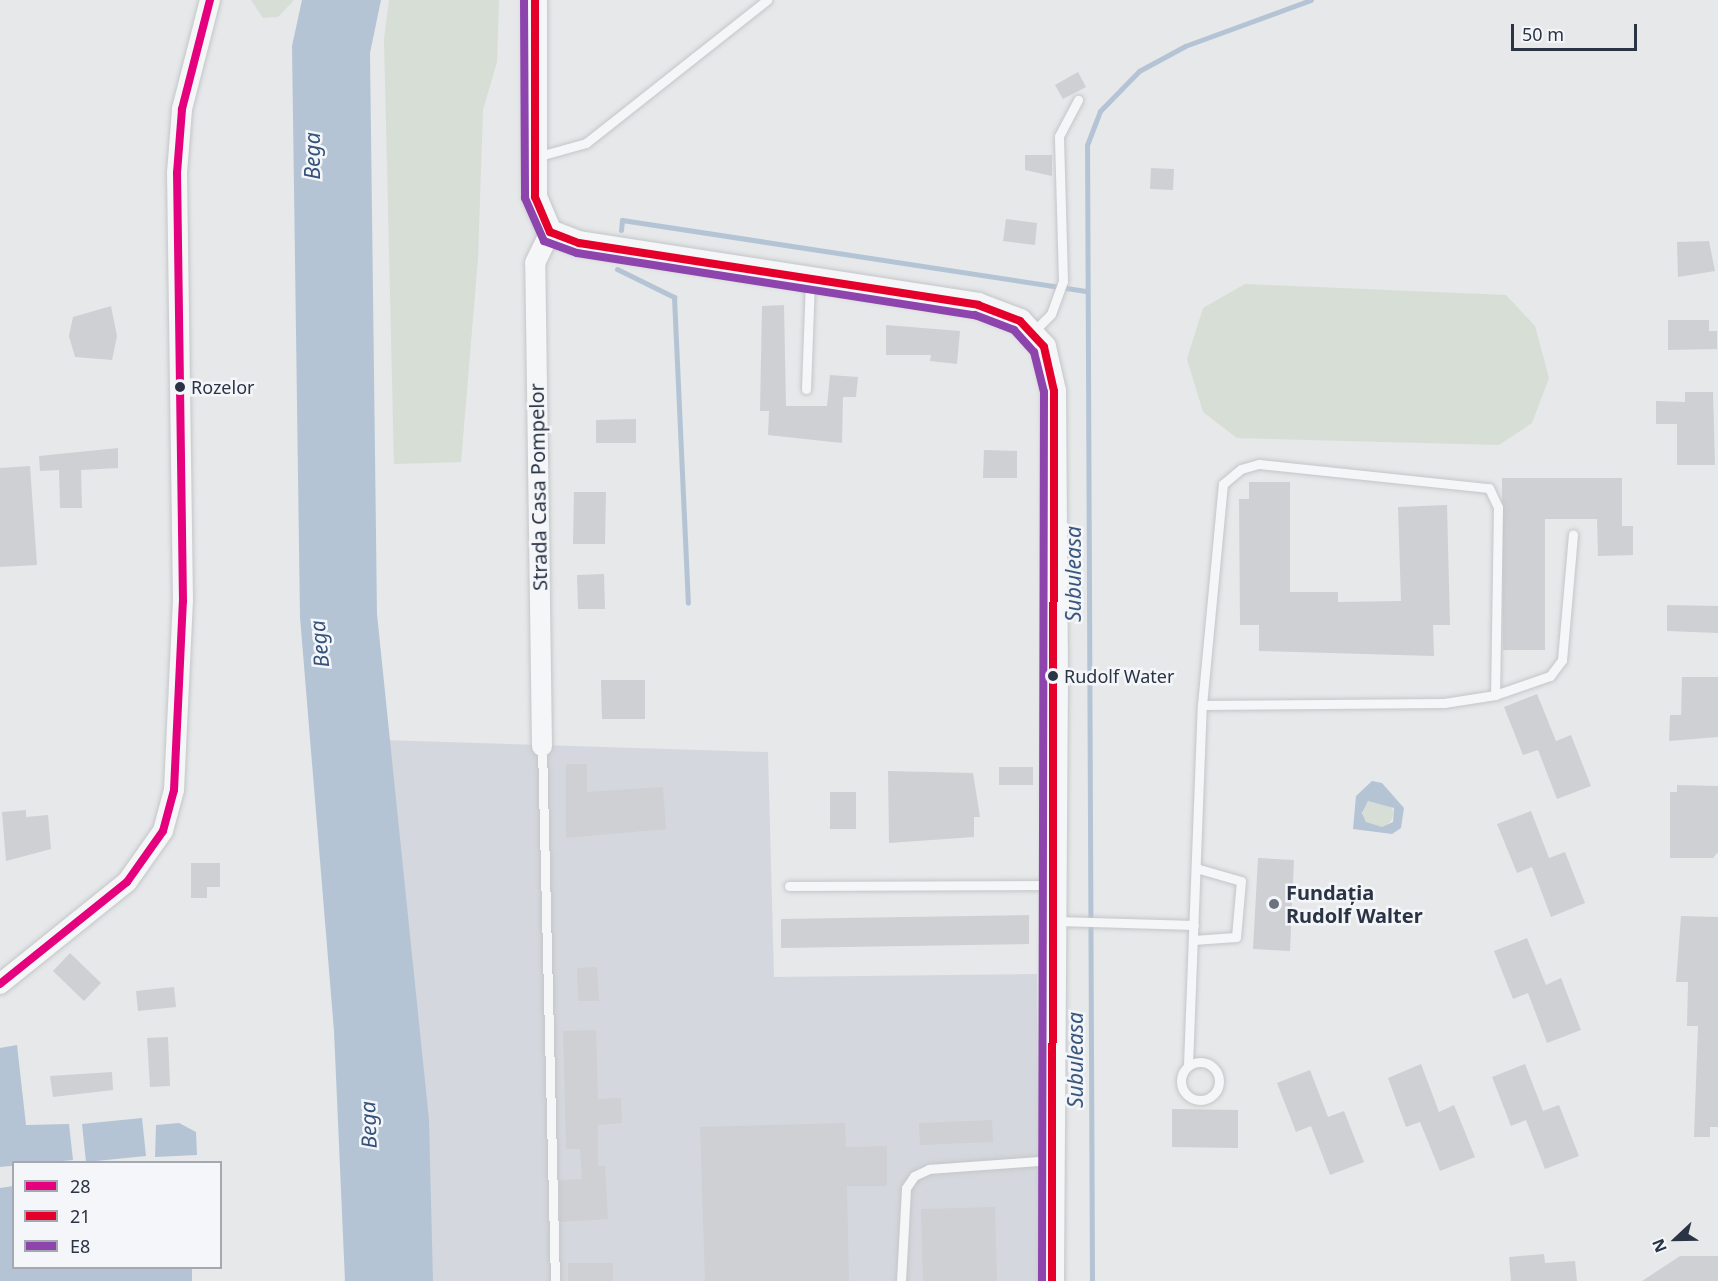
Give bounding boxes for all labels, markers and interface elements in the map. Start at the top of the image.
scale bar [1514,12,1640,50]
text: 50 m [1522,22,1564,46]
water label: Bega [299,132,325,180]
place label: Rozelor [191,376,254,398]
marker: Rozelor [174,381,186,393]
street label: Strada Casa Pompelor [524,383,552,591]
water label: Subuleasa [1060,526,1086,622]
water label: Bega [304,619,334,669]
place label: Rudolf Water [1064,665,1174,687]
marker: Rudolf Water [1047,670,1059,682]
place label: Fundația Rudolf Walter [1286,880,1423,927]
marker: Fundația Rudolf Walter [1267,897,1281,911]
water label: Subuleasa [1062,1012,1088,1108]
water label: Bega [355,1101,381,1149]
legend [12,1161,222,1269]
text: 28 [70,1174,91,1198]
text: 21 [70,1204,91,1228]
north arrow [1646,1209,1706,1269]
text: E8 [70,1234,90,1258]
text: N [1647,1236,1672,1256]

